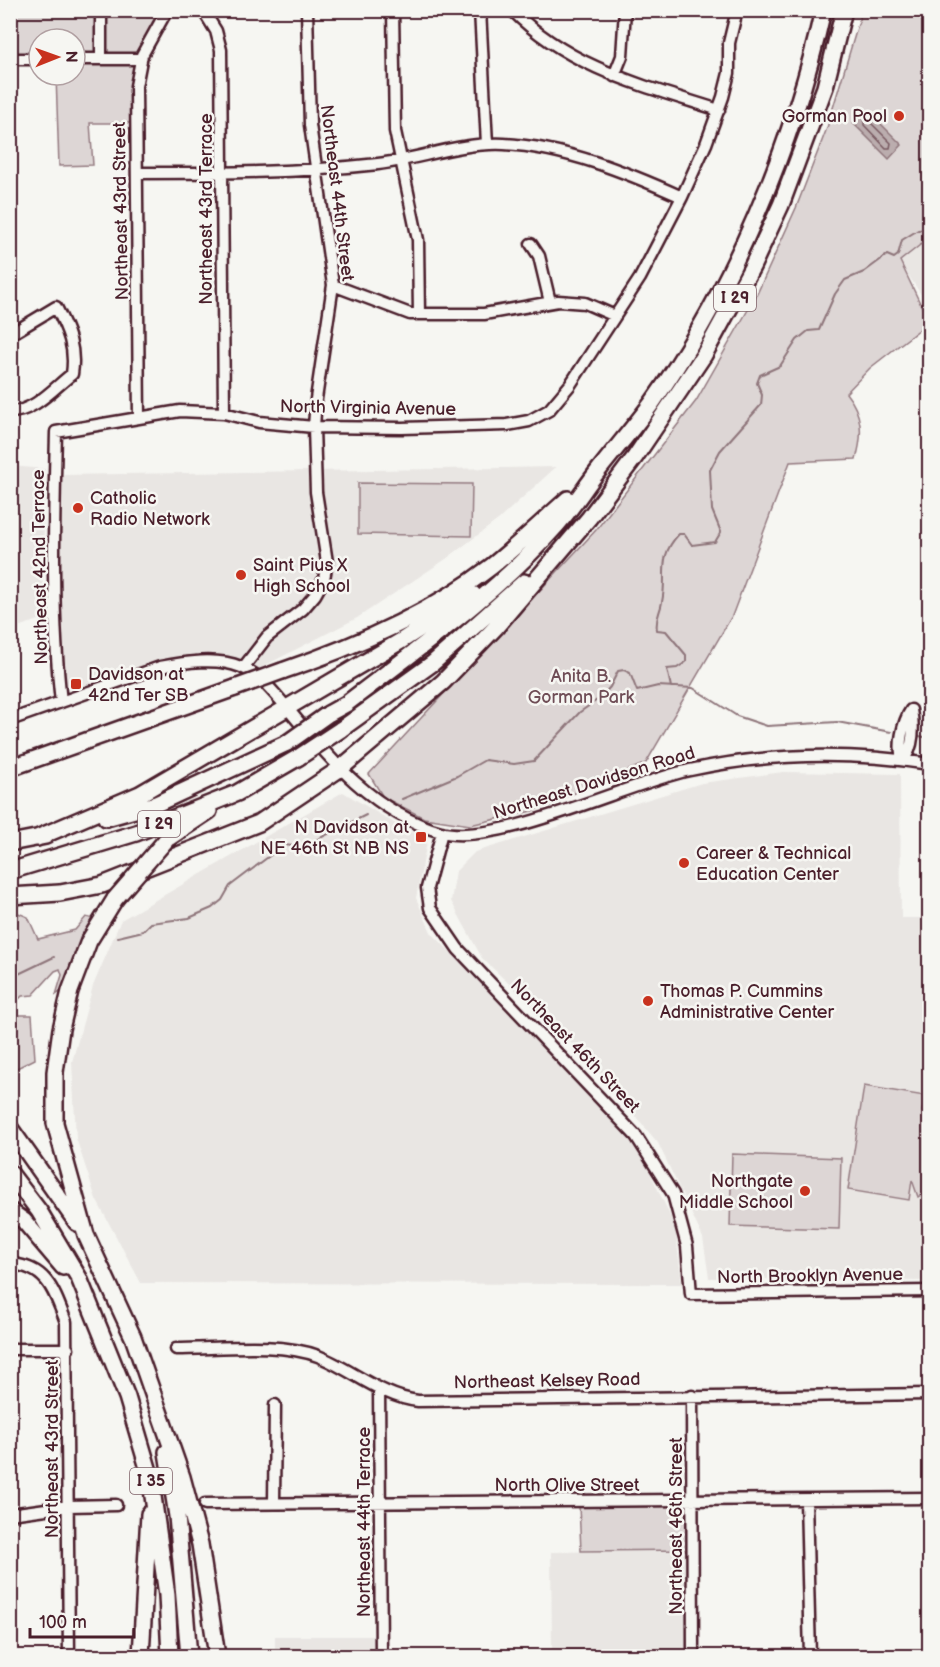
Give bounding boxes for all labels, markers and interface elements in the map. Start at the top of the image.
north arrow [27,27,87,87]
text: N [61,51,80,63]
street label: Northeast 44th Street [316,104,358,283]
place label: Gorman Pool [782,106,887,127]
marker: Gorman Pool [892,109,906,123]
street label: Northeast 43rd Terrace [196,113,217,305]
street label: Northeast 43rd Street [109,121,133,300]
road number: I 29 [714,285,756,311]
street label: North Virginia Avenue [280,396,457,420]
street label: Northeast 42nd Terrace [28,469,52,665]
place label: Catholic Radio Network [90,488,210,530]
marker: Catholic Radio Network [71,501,85,515]
place label: Saint Pius X High School [253,555,350,597]
marker: Saint Pius X High School [234,568,248,582]
place label: Davidson at 42nd Ter SB [88,664,188,706]
park label: Anita B. Gorman Park [528,666,634,708]
marker: Davidson at 42nd Ter SB [69,677,83,691]
street label: Northeast Davidson Road [491,742,697,824]
road number: I 29 [138,811,180,837]
place label: N Davidson at NE 46th St NB NS [260,817,409,859]
marker: N Davidson at NE 46th St NB NS [414,830,428,844]
place label: Career & Technical Education Center [696,843,851,885]
marker: Career & Technical Education Center [677,856,691,870]
street label: Northeast 46th Street [506,975,645,1117]
place label: Thomas P. Cummins Administrative Center [660,981,835,1023]
marker: Thomas P. Cummins Administrative Center [641,994,655,1008]
place label: Northgate Middle School [679,1171,793,1213]
marker: Northgate Middle School [798,1184,812,1198]
street label: North Brooklyn Avenue [717,1264,904,1288]
street label: Northeast 43rd Street [42,1359,63,1538]
street label: Northeast Kelsey Road [453,1369,641,1393]
street label: Northeast 44th Terrace [354,1426,375,1617]
street label: Northeast 46th Street [666,1437,687,1615]
road number: I 35 [130,1468,172,1494]
street label: North Olive Street [494,1475,640,1496]
scale bar [30,1601,134,1639]
text: 100 m [39,1612,87,1633]

